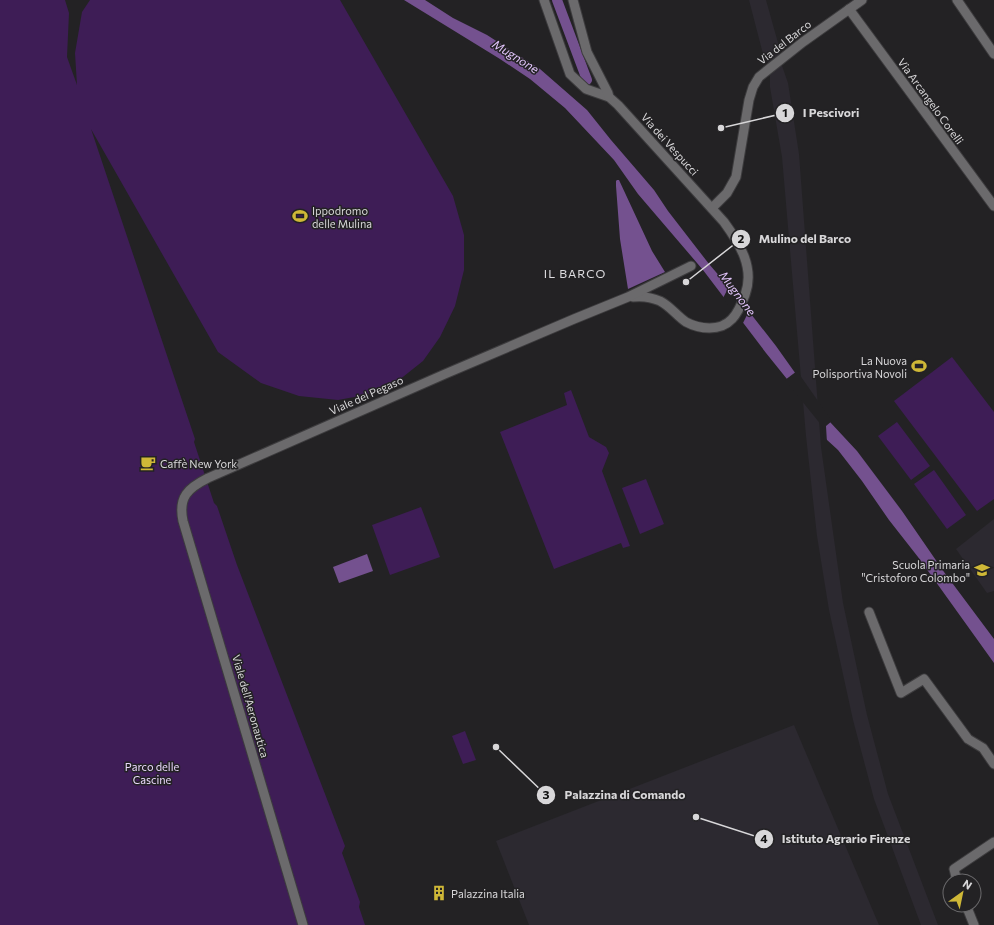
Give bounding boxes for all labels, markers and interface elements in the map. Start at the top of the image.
street label: Via del Barco [755,17,814,67]
water label: Mugnone [490,36,542,76]
street label: Via Arcangelo Corelli [895,55,967,147]
callout: I Pescivori [775,101,867,125]
text: 1 [782,105,788,119]
text: I Pescivori [803,105,859,119]
street label: Via dei Vespucci [639,110,701,178]
place label: Ippodromo delle Mulina [312,204,372,230]
sports icon: Ippodromo delle Mulina [291,207,309,225]
callout: Mulino del Barco [731,227,859,251]
text: 2 [738,231,745,245]
text: Mulino del Barco [759,231,851,245]
district label: IL BARCO [544,266,606,280]
water label: Mugnone [717,268,760,318]
place label: La Nuova Polisportiva Novoli [813,354,907,380]
sports icon: La Nuova Polisportiva Novoli [910,357,928,375]
street label: Viale del Pegaso [327,373,405,417]
cafe icon: Caffè New York [139,454,157,472]
place label: Caffè New York [160,457,237,470]
place label: Scuola Primaria "Cristoforo Colombo" [861,558,970,584]
school or university icon: Scuola Primaria "Cristoforo Colombo" [973,561,991,579]
street label: Viale dell'Aeronautica [230,653,272,759]
park label: Parco delle Cascine [125,760,179,786]
callout: Palazzina di Comando [536,783,693,807]
text: 3 [543,787,550,801]
text: Palazzina di Comando [565,787,685,801]
callout: Istituto Agrario Firenze [754,827,919,851]
text: 4 [760,831,768,845]
text: Istituto Agrario Firenze [782,831,910,845]
north arrow [942,873,982,913]
text: N [961,876,975,892]
building icon: Palazzina Italia [430,884,448,902]
place label: Palazzina Italia [451,887,525,900]

